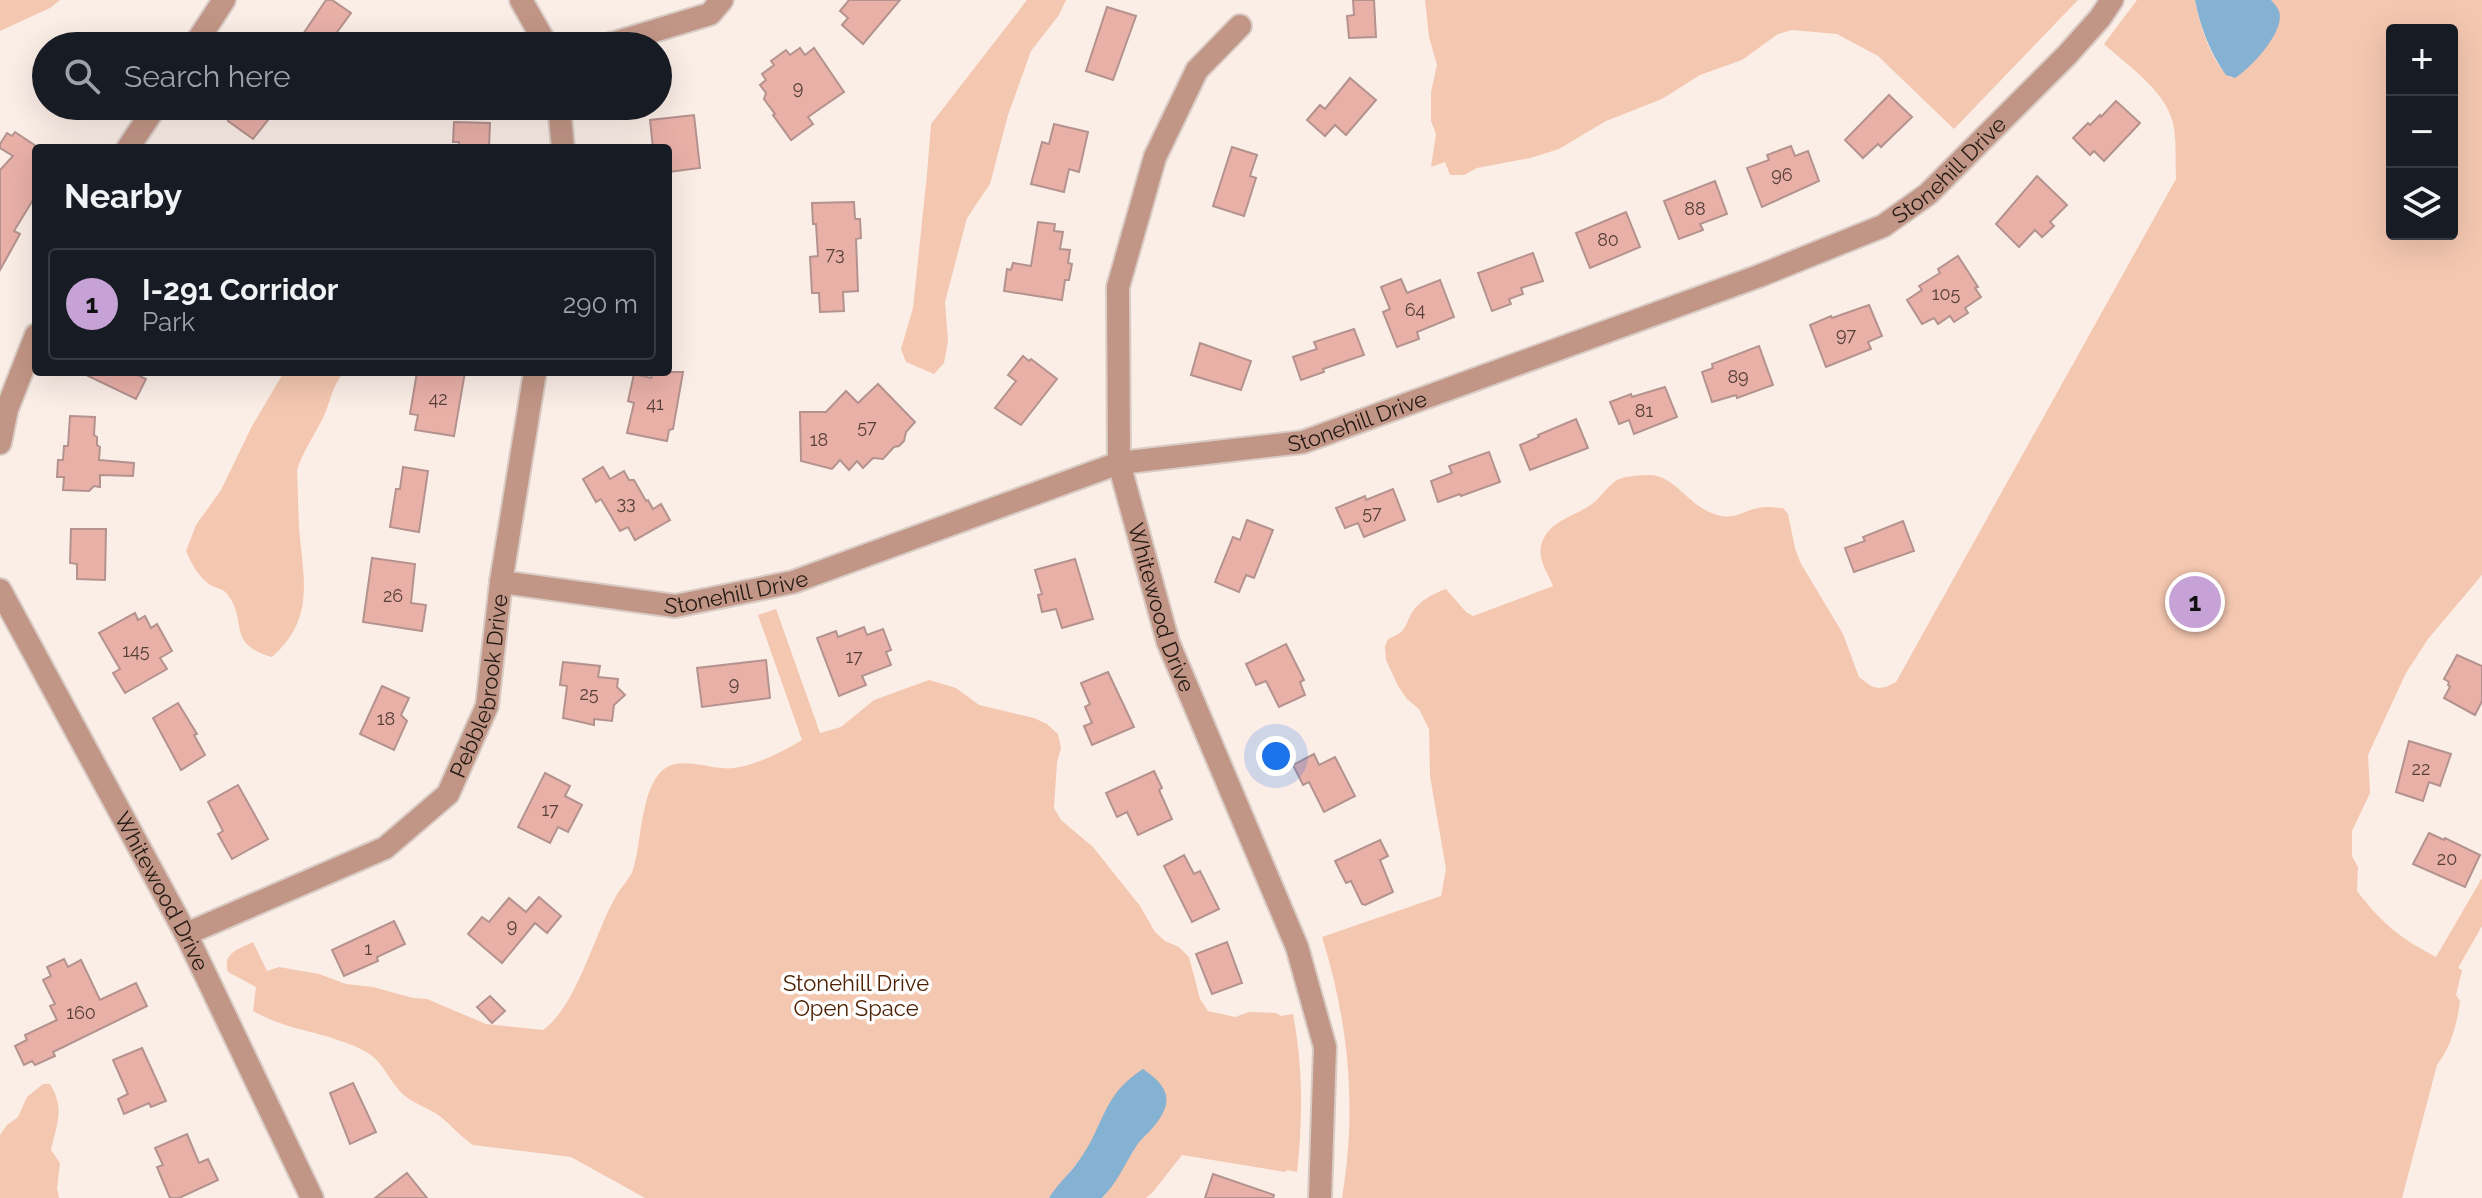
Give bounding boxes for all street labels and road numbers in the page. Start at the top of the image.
street label: Stonehill Drive [1887,111,2011,229]
street label: Stonehill Drive [1286,385,1430,457]
street label: Whitewood Drive [1123,520,1201,696]
street label: Stonehill Drive [663,565,812,619]
street label: Pebblebrook Drive [444,592,513,781]
street label: Whitewood Drive [109,807,215,975]

